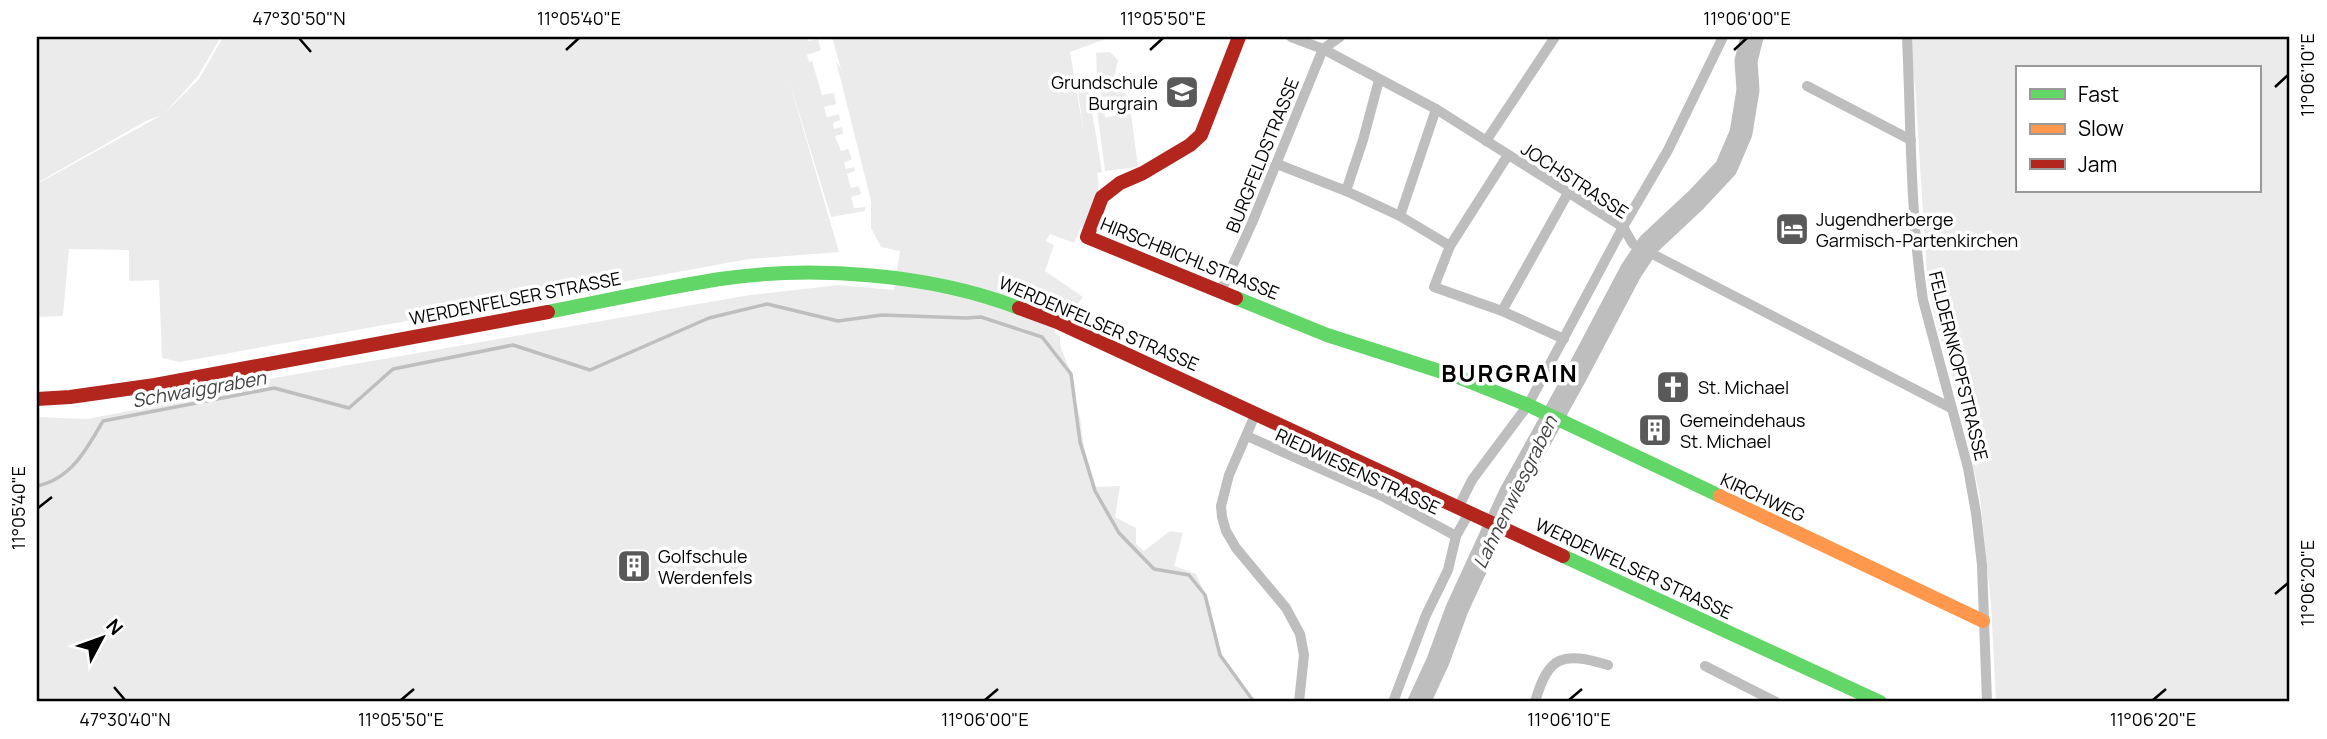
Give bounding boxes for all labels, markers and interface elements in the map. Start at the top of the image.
text: 47°30'50"N [252,6,346,30]
text: 11°05'40"E [537,6,621,30]
text: 11°05'50"E [1120,6,1206,30]
text: 11°06'00"E [1703,6,1791,30]
text: 11°06'10"E [2295,33,2319,117]
legend [2016,66,2260,192]
place label: Grundschule Burgrain [1051,70,1158,115]
school or university icon: Grundschule Burgrain [1163,73,1201,111]
street label: BURGFELDSTRASSE [1220,74,1304,236]
text: Fast [2078,80,2119,108]
text: Slow [2078,114,2124,142]
street label: JOCHSTRASSE [1517,136,1633,224]
text: Jam [2078,150,2117,178]
place label: Jugendherberge Garmisch-Partenkirchen [1816,207,2018,252]
hotel icon: Jugendherberge Garmisch-Partenkirchen [1773,210,1811,248]
street label: HIRSCHBICHLSTRASSE [1097,211,1283,305]
street label: WERDENFELSER STRASSE [407,266,623,330]
street label: FELDERNKOPFSTRASSE [1924,269,1994,463]
street label: WERDENFELSER STRASSE [995,270,1203,376]
district label: BURGRAIN [1441,356,1579,389]
water label: Schwaiggraben [130,364,269,414]
church icon: St. Michael [1654,368,1692,406]
place label: St. Michael [1698,375,1789,399]
place label: Gemeindehaus St. Michael [1680,408,1806,453]
water label: Lahnenwiesgraben [1467,411,1564,573]
building icon: Gemeindehaus St. Michael [1636,411,1674,449]
street label: RIEDWIESENSTRASSE [1272,422,1444,520]
text: 11°05'40"E [6,466,30,550]
street label: KIRCHWEG [1717,467,1809,527]
street label: WERDENFELSER STRASSE [1532,512,1736,624]
text: 11°06'20"E [2295,540,2319,626]
place label: Golfschule Werdenfels [658,544,752,589]
building icon: Golfschule Werdenfels [615,547,653,585]
north arrow [66,602,136,672]
text: N [101,613,129,641]
text: 47°30'40"N [79,707,171,731]
text: 11°05'50"E [358,707,444,731]
text: 11°06'00"E [941,707,1029,731]
text: 11°06'10"E [1527,707,1611,731]
text: 11°06'20"E [2110,707,2196,731]

